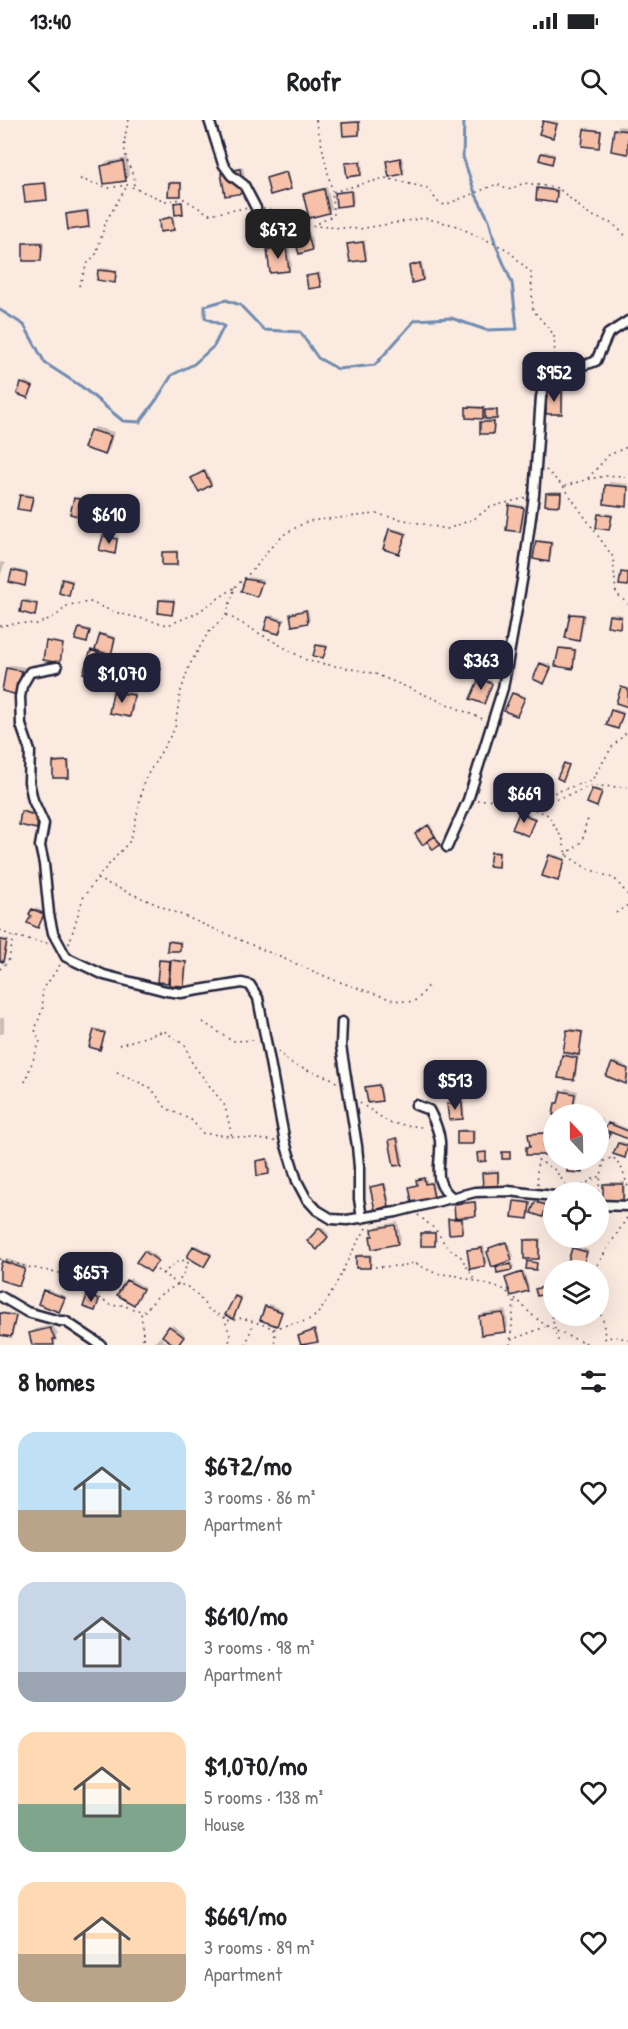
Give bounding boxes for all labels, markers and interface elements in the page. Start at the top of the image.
text: 13:40 [30,6,71,36]
text: Roofr [287,63,341,99]
icon: back [18,65,51,98]
icon: search [577,65,610,98]
pin: $672 [242,209,314,260]
text: $672 [259,215,297,242]
pin: $952 [518,352,590,403]
text: $952 [536,358,572,385]
pin: $610 [73,494,145,545]
text: $610 [92,500,126,527]
pin: $363 [445,640,517,691]
text: $363 [463,646,499,673]
pin: $1,070 [73,653,171,704]
text: $1,070 [97,659,147,686]
pin: $669 [488,773,560,824]
text: $669 [507,779,541,806]
pin: $513 [419,1060,491,1111]
text: $513 [438,1066,472,1093]
north arrow [543,1104,609,1170]
map controls [543,1104,609,1326]
button: locate [543,1182,609,1248]
pin: $657 [55,1252,127,1303]
text: $657 [73,1258,109,1285]
button: layers [543,1260,609,1326]
text: 8 homes [18,1364,95,1399]
icon: filters [577,1365,610,1398]
text: $672/mo [204,1448,292,1483]
icon: home [66,1456,138,1528]
icon: heart [577,1476,610,1509]
text: 3 rooms · 86 m² [204,1483,315,1510]
text: Apartment [204,1510,282,1537]
text: $610/mo [204,1598,288,1633]
icon: home [66,1606,138,1678]
icon: heart [577,1626,610,1659]
text: 3 rooms · 98 m² [204,1633,315,1660]
text: Apartment [204,1660,282,1687]
text: $1,070/mo [204,1748,307,1783]
icon: home [66,1756,138,1828]
icon: heart [577,1776,610,1809]
text: 5 rooms · 138 m² [204,1783,323,1810]
text: House [204,1810,245,1837]
text: $669/mo [204,1898,287,1933]
icon: home [66,1906,138,1978]
icon: heart [577,1926,610,1959]
text: 3 rooms · 89 m² [204,1933,315,1960]
text: Apartment [204,1960,282,1987]

